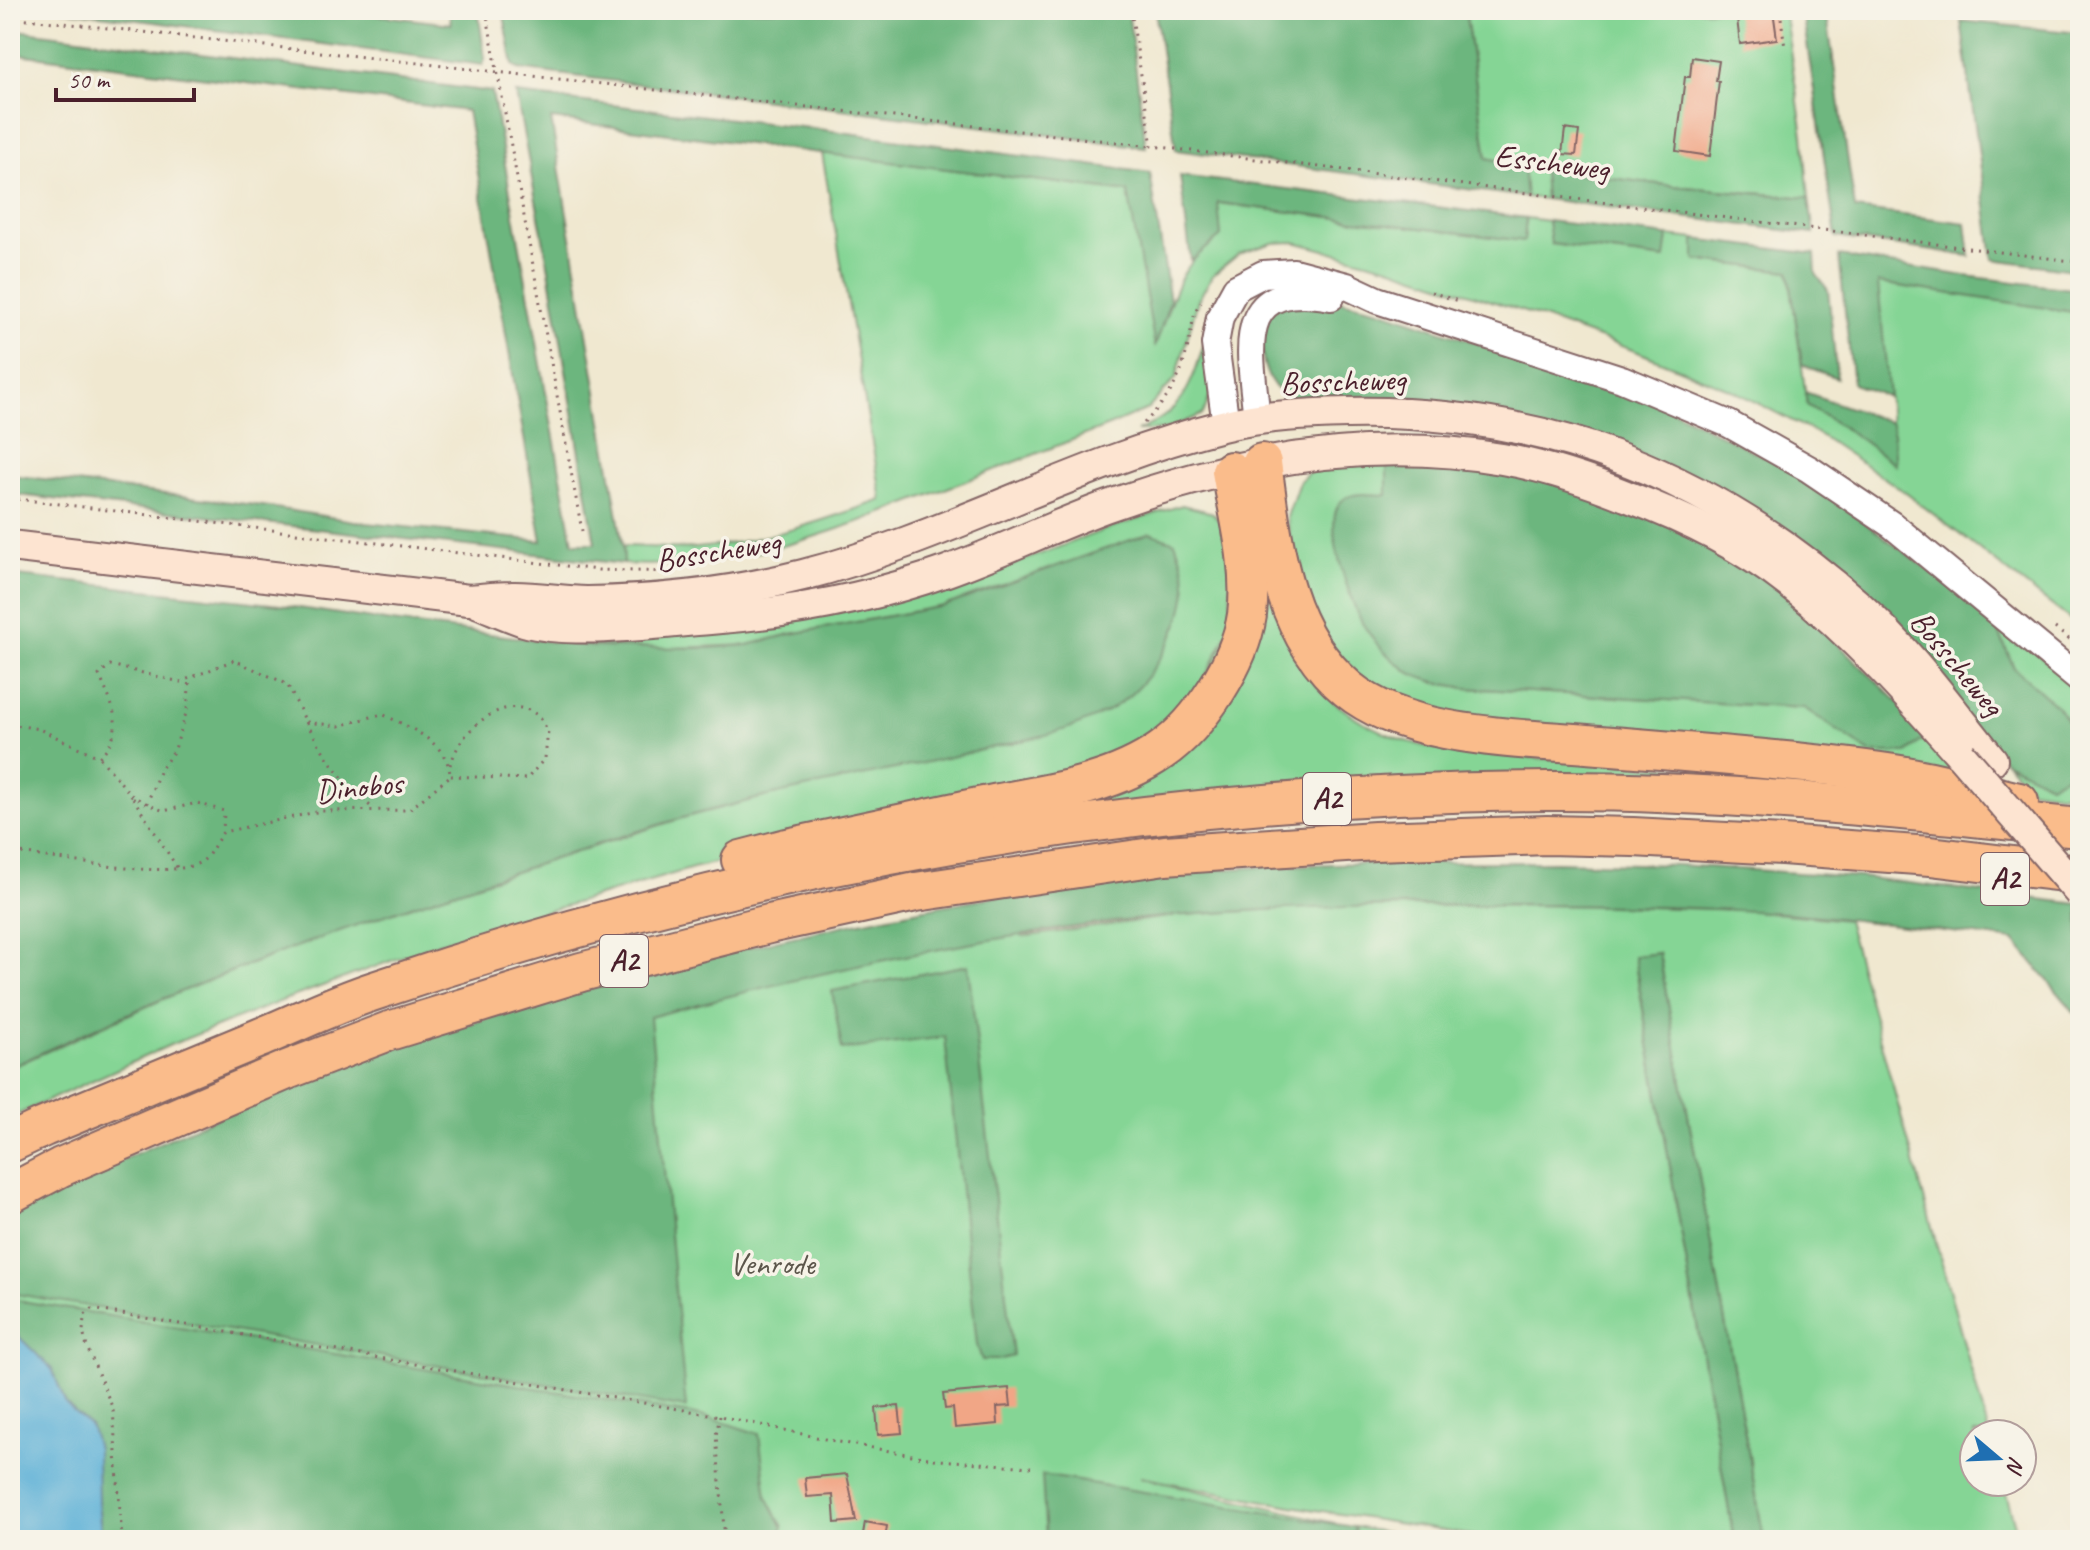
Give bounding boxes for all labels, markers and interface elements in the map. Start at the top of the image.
scale bar [56,52,194,102]
text: 50 m [68,65,111,95]
street label: Esscheweg [1493,135,1613,190]
street label: Bosscheweg [1280,358,1408,404]
street label: Bosscheweg [653,521,785,581]
street label: Bosscheweg [1901,602,2014,725]
street label: Dinobos [314,762,407,812]
road number: A2 [1303,773,1351,825]
road number: A2 [1981,853,2029,905]
road number: A2 [600,935,648,987]
park label: Venrode [729,1243,817,1284]
north arrow [1958,1418,2038,1498]
text: N [1999,1453,2031,1478]

